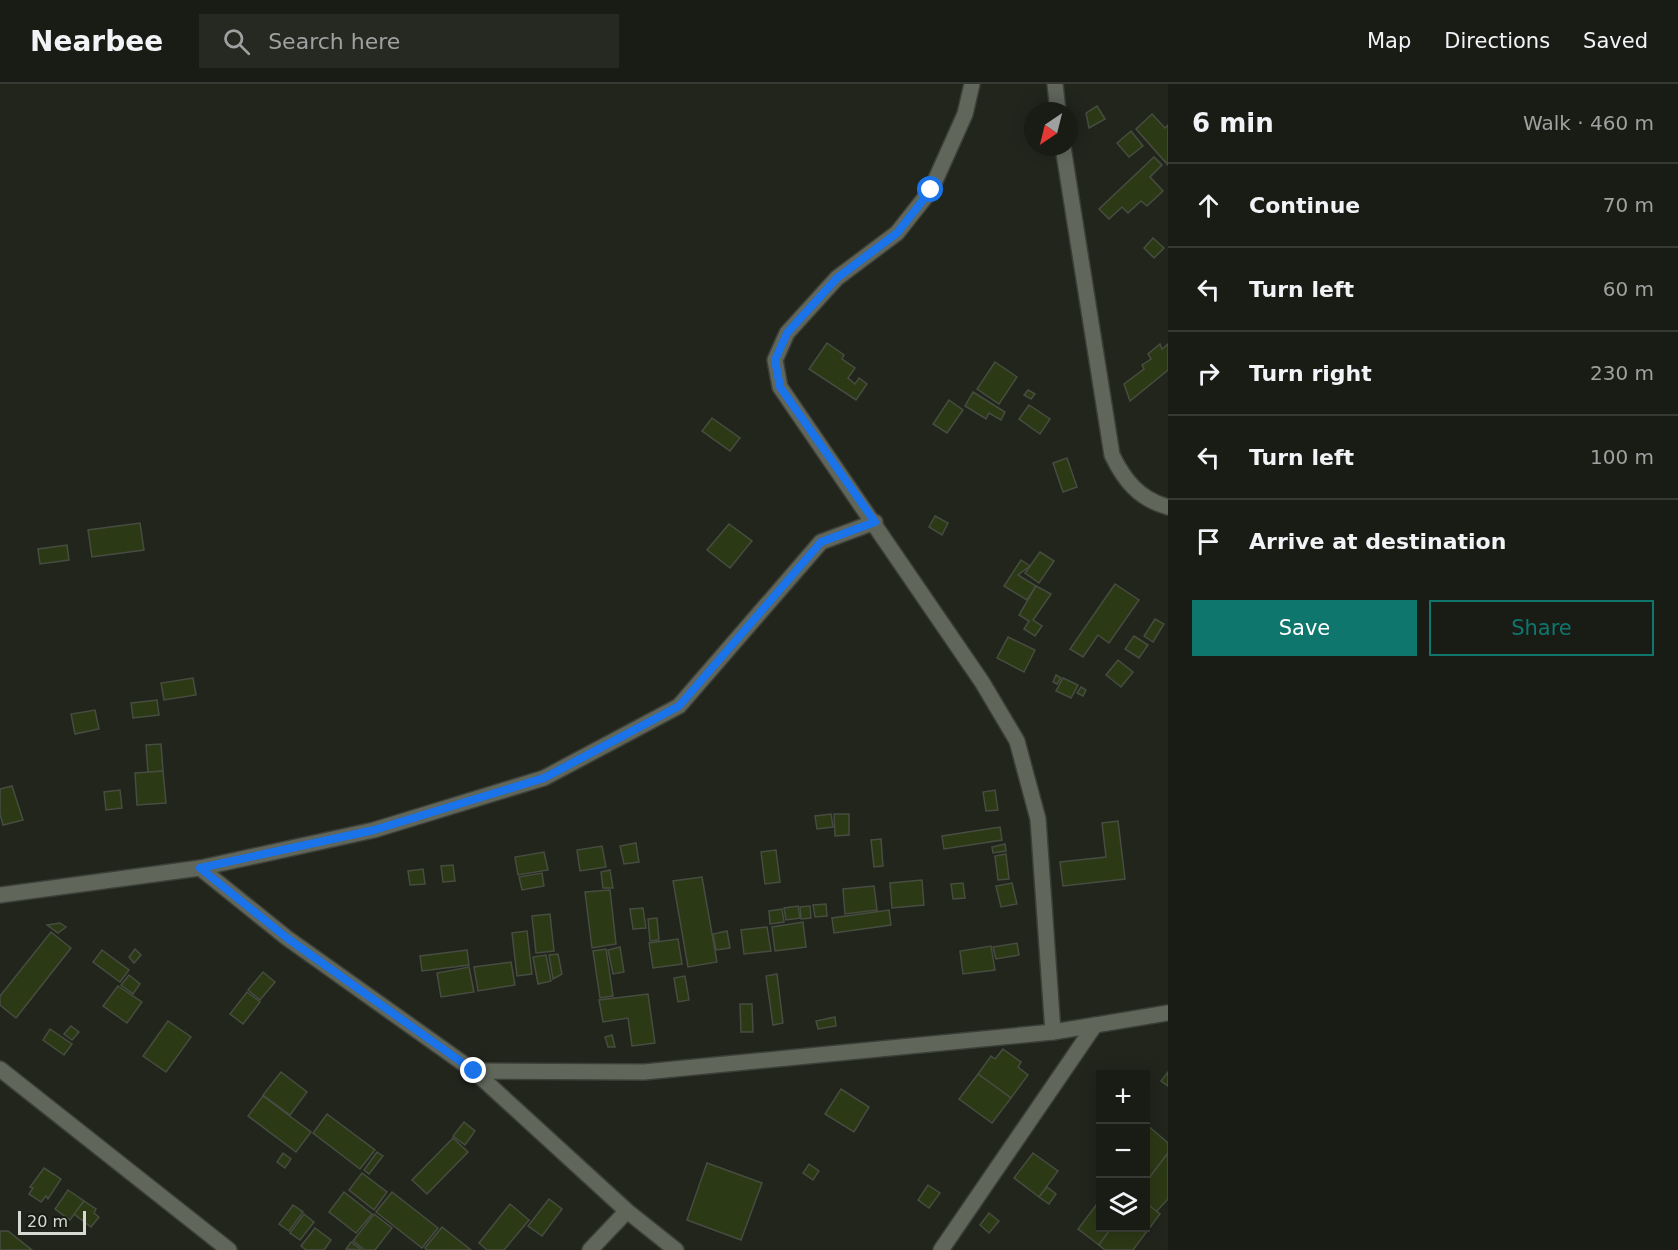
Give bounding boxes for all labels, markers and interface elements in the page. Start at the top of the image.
search box [199,14,619,68]
text: Nearbee [30,25,163,58]
icon: search [220,25,253,58]
text: Search here [268,29,400,54]
text: Map [1367,29,1411,53]
text: Directions [1444,29,1550,53]
text: Saved [1583,29,1648,53]
north arrow [1024,102,1078,156]
text: 6 min [1192,108,1274,138]
text: Walk · 460 m [1523,111,1654,135]
route start [917,176,943,202]
icon: ahead [1192,189,1225,222]
text: Continue [1249,193,1360,218]
text: 70 m [1603,193,1654,217]
icon: left [1192,273,1225,306]
text: Turn left [1249,277,1354,302]
text: 60 m [1603,277,1654,301]
icon: right [1192,357,1225,390]
text: Turn right [1249,361,1372,386]
text: 230 m [1590,361,1654,385]
icon: left [1192,441,1225,474]
text: Turn left [1249,445,1354,470]
text: 100 m [1590,445,1654,469]
icon: arrive [1192,525,1225,558]
text: Arrive at destination [1249,529,1506,554]
button: Save [1192,600,1417,656]
button: Share [1429,600,1654,656]
route end [460,1057,486,1083]
map controls [1096,1070,1150,1232]
button: + [1096,1070,1150,1124]
button: − [1096,1124,1150,1178]
button: layers [1096,1178,1150,1232]
scale bar [18,1208,86,1236]
text: 20 m [27,1212,68,1231]

